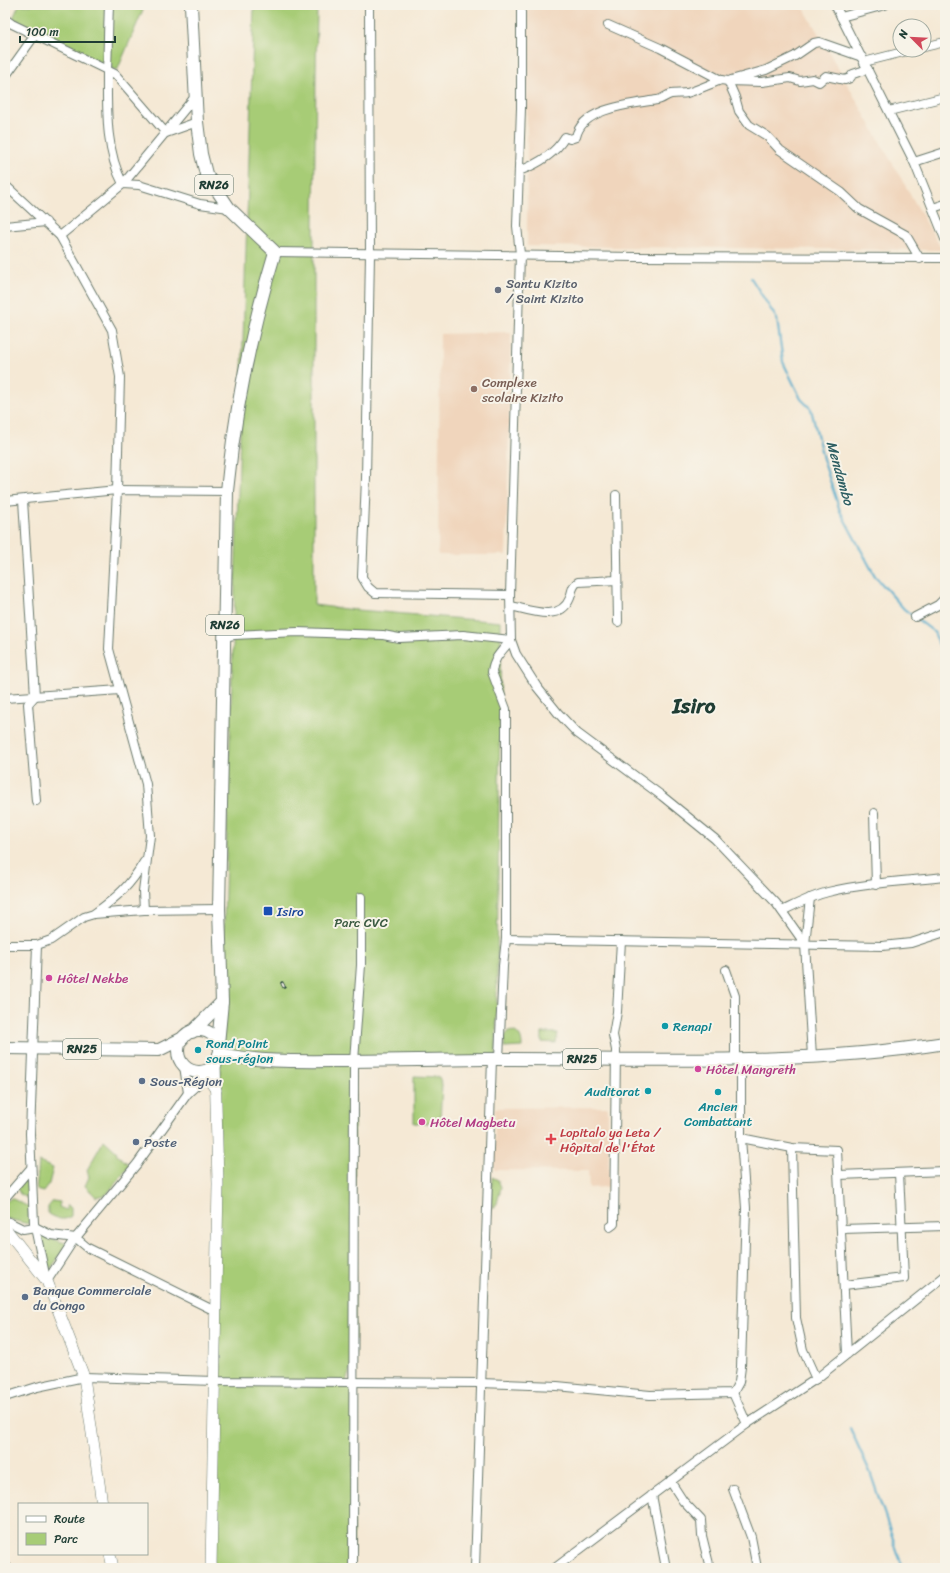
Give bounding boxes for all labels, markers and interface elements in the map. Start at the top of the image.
scale bar [20,18,115,44]
north arrow [892,18,932,58]
text: 100 m [26,21,59,43]
text: N [893,26,914,42]
road number: RN26 [195,175,233,195]
place label: Santu Kizito / Saint Kizito [506,272,584,310]
marker: Santu Kizito / Saint Kizito [493,285,503,295]
place label: Complexe scolaire Kizito [481,371,564,409]
marker: Complexe scolaire Kizito [469,384,479,394]
water label: Mendambo [819,438,861,509]
road number: RN26 [206,615,244,635]
district label: Isiro [671,687,716,725]
place label: Isiro [276,900,304,923]
marker: Isiro [262,905,274,917]
park label: Parc CVC [334,911,388,934]
place label: Hôtel Nekbe [57,967,128,990]
marker: Hôtel Nekbe [44,973,54,983]
place label: Renapi [673,1015,712,1038]
marker: Renapi [660,1021,670,1031]
place label: Rond Point sous-région [205,1032,273,1070]
road number: RN25 [63,1039,101,1059]
marker: Rond Point sous-région [193,1045,203,1055]
road number: RN25 [563,1049,601,1069]
place label: Hôtel Mangreth [706,1058,796,1081]
marker: Hôtel Mangreth [693,1064,703,1074]
place label: Sous-Région [150,1070,222,1093]
marker: Sous-Région [137,1076,147,1086]
place label: Auditorat [583,1080,640,1103]
marker: Auditorat [643,1086,653,1096]
marker: Ancien Combattant [713,1087,723,1097]
place label: Ancien Combattant [684,1095,752,1133]
place label: Hôtel Magbetu [430,1111,516,1134]
marker: Hôtel Magbetu [417,1117,427,1127]
place label: Lopitalo ya Leta / Hôpital de l'État [560,1121,661,1159]
place label: Poste [144,1131,177,1154]
marker: Lopitalo ya Leta / Hôpital de l'État [545,1133,557,1145]
marker: Poste [131,1137,141,1147]
place label: Banque Commerciale du Congo [33,1279,152,1317]
marker: Banque Commerciale du Congo [20,1292,30,1302]
legend [18,1503,148,1555]
text: Route [54,1508,85,1530]
text: Parc [54,1528,78,1550]

